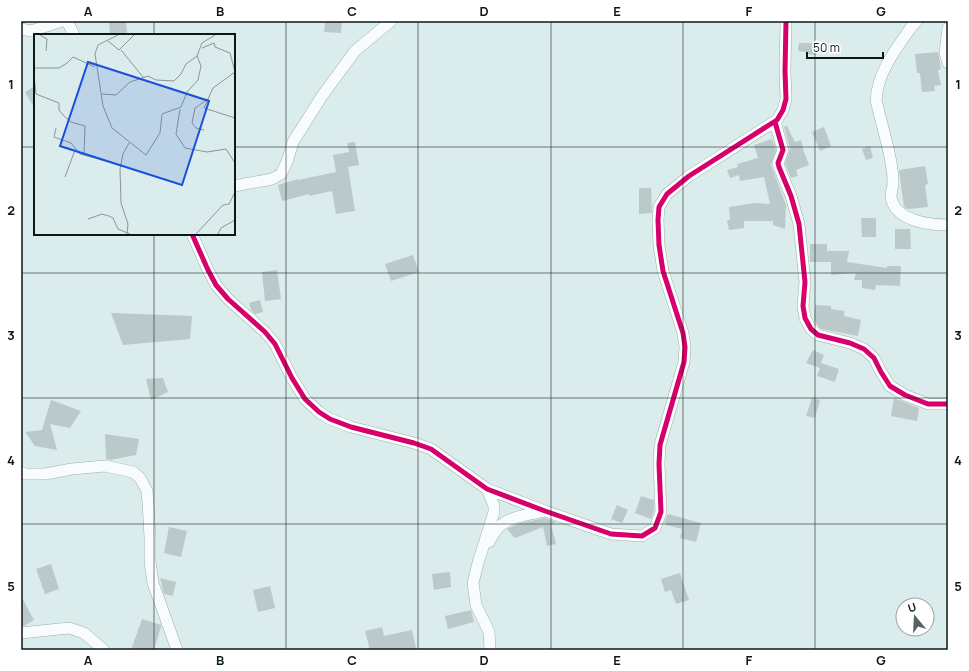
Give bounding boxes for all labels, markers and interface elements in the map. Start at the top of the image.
text: A [84,2,93,20]
text: B [216,2,224,20]
text: C [347,2,357,20]
text: D [479,2,489,20]
text: E [613,2,621,20]
text: F [746,2,753,20]
text: G [876,2,886,20]
inset map [34,34,235,235]
scale bar [807,34,883,60]
text: 50 m [813,39,840,56]
text: 1 [8,75,14,93]
text: 1 [955,75,961,93]
text: 2 [7,201,15,219]
text: 2 [954,201,962,219]
text: 3 [7,326,15,344]
text: 3 [954,326,962,344]
text: 4 [7,451,15,469]
text: 4 [954,451,962,469]
text: 5 [7,577,15,595]
text: 5 [954,577,962,595]
north arrow [895,597,935,637]
text: U [906,599,918,615]
text: A [84,651,93,669]
text: B [216,651,224,669]
text: C [347,651,357,669]
text: D [479,651,489,669]
text: E [613,651,621,669]
text: F [746,651,753,669]
text: G [876,651,886,669]

